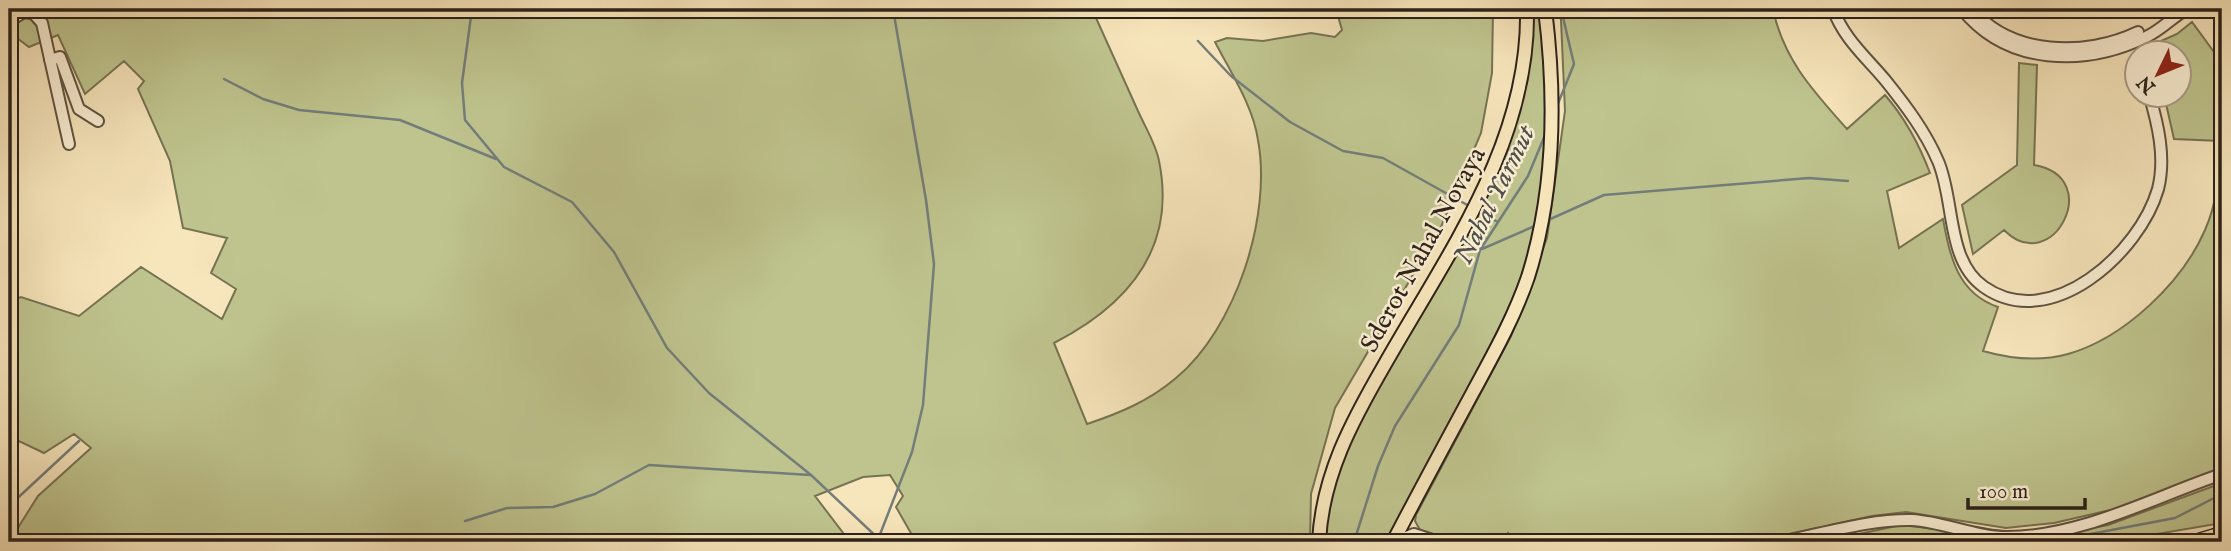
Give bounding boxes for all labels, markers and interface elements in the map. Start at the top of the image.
north arrow [2122,38,2192,108]
text: N [2132,70,2162,99]
water label: Nahal Yarmut [1446,119,1544,271]
street label: Sderot Nahal Novaya [1353,141,1494,358]
scale bar [1968,467,2086,511]
text: 100 m [1979,479,2028,506]

